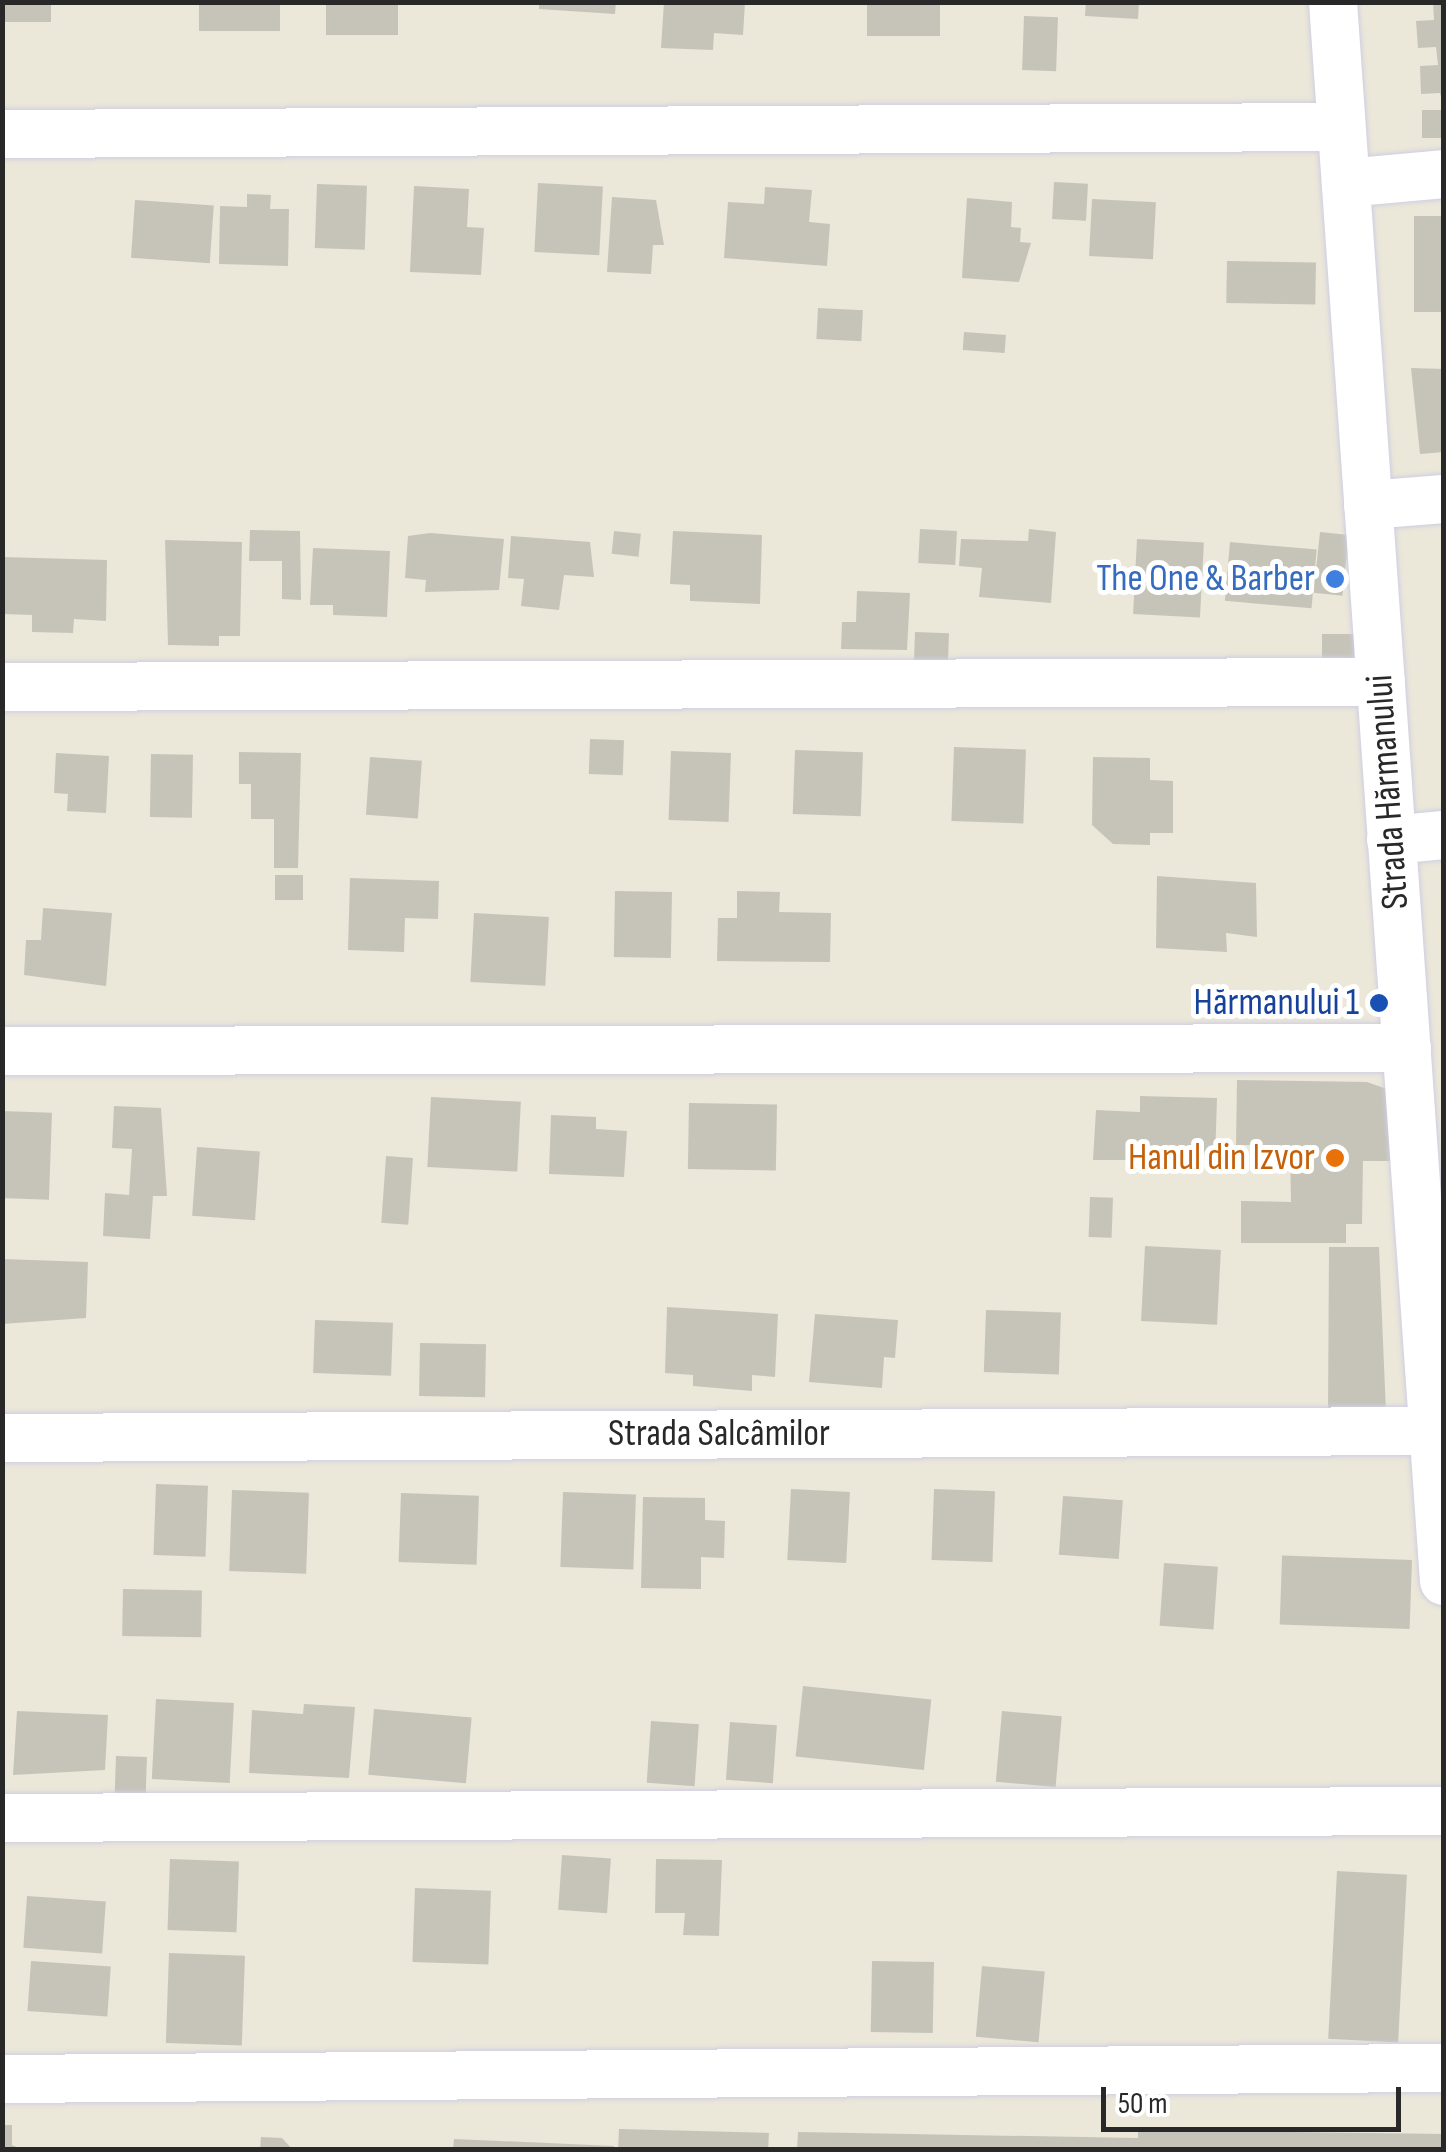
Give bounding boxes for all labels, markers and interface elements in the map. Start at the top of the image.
place label: The One & Barber [1096,556,1315,602]
marker: The One & Barber [1324,568,1346,590]
street label: Strada Hărmanului [1357,673,1419,911]
place label: Hărmanului 1 [1194,980,1359,1026]
marker: Hărmanului 1 [1368,992,1390,1014]
place label: Hanul din Izvor [1128,1135,1315,1181]
marker: Hanul din Izvor [1324,1147,1346,1169]
street label: Strada Salcâmilor [608,1411,830,1457]
scale bar [1106,2067,1406,2129]
text: 50 m [1118,2086,1167,2122]

